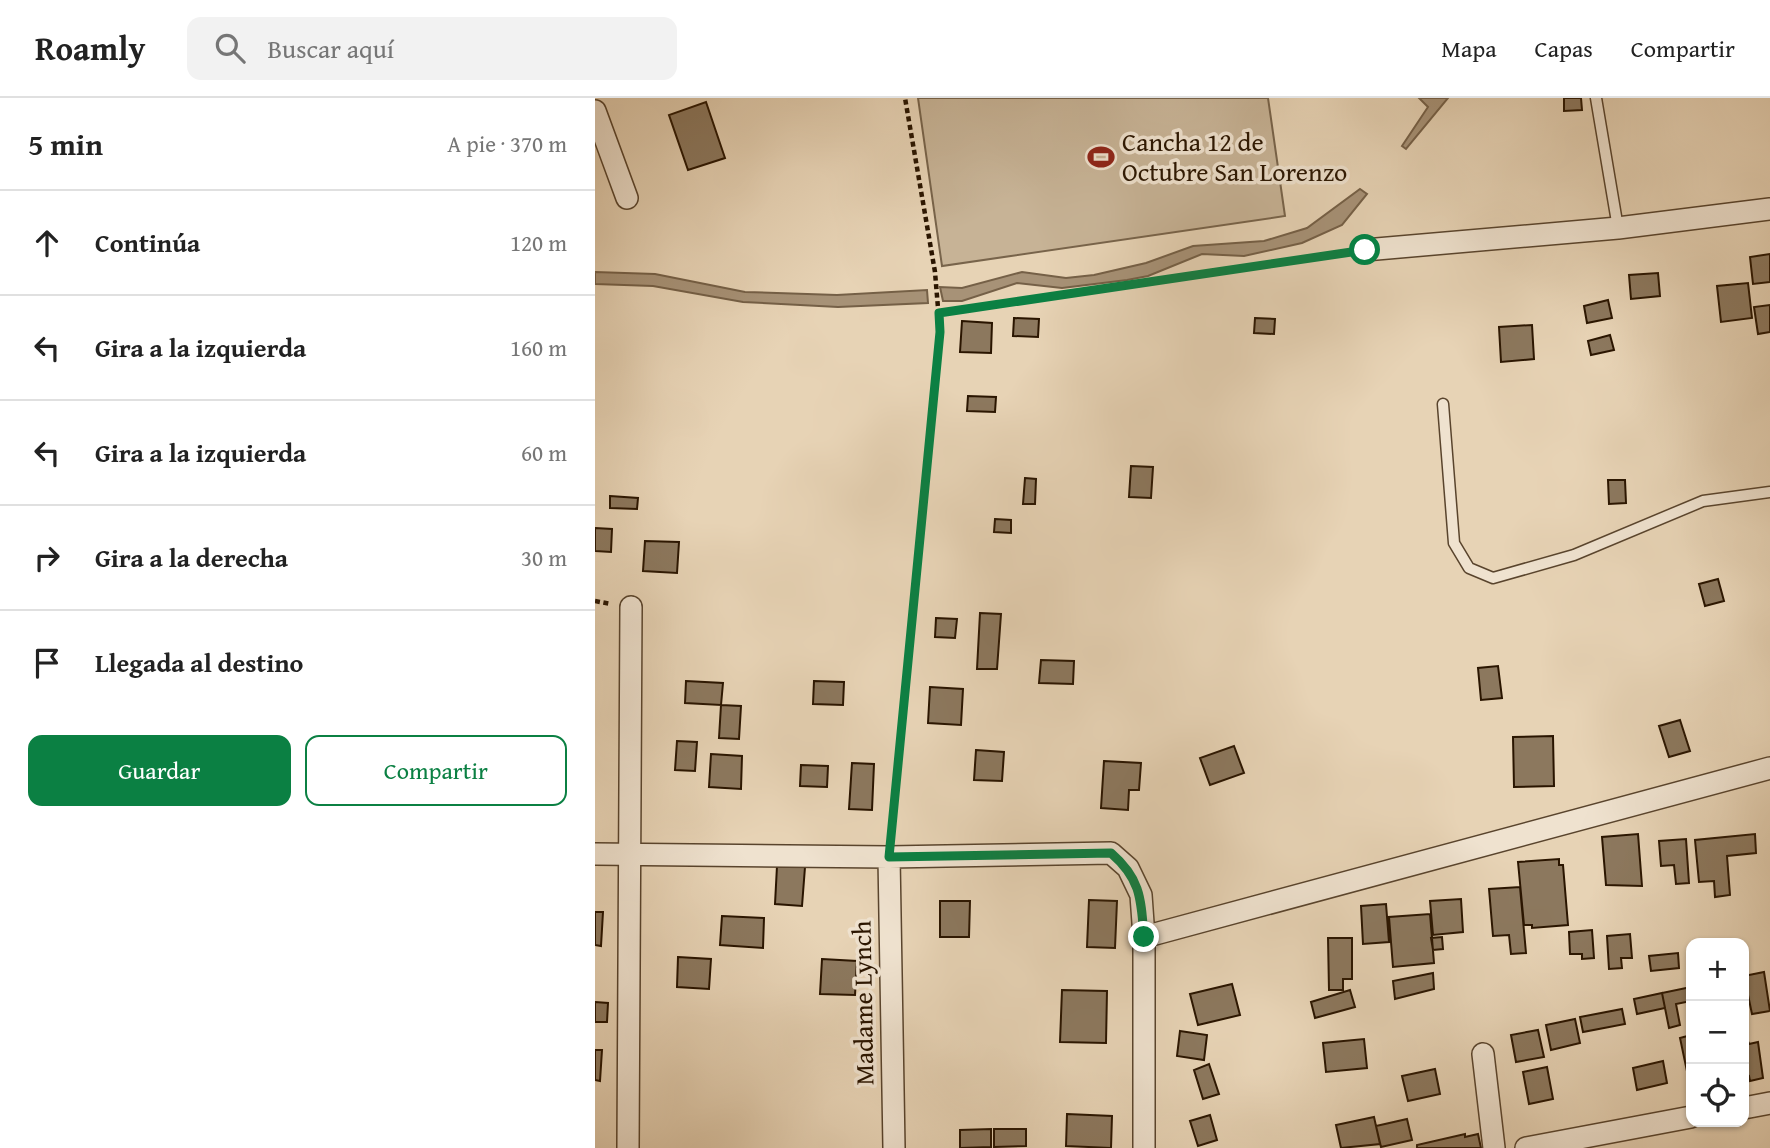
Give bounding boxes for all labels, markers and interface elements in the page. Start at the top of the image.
search box [187,17,677,80]
text: Roamly [35,24,145,72]
icon: search [211,29,249,67]
text: Buscar aquí [267,29,394,68]
text: Mapa [1441,31,1497,66]
text: Capas [1535,31,1593,66]
text: Compartir [1631,31,1735,66]
text: 5 min [28,122,103,166]
place label: Cancha 12 de Octubre San Lorenzo [1122,122,1347,191]
text: A pie · 370 m [447,127,567,160]
sports icon: Cancha 12 de Octubre San Lorenzo [1086,142,1116,172]
text: Continúa [95,223,200,262]
icon: ahead [28,224,66,262]
text: 120 m [510,226,567,259]
route start [1349,234,1380,265]
text: Gira a la izquierda [95,328,306,367]
icon: left [28,329,66,367]
text: 160 m [510,331,567,364]
text: Gira a la izquierda [95,433,306,472]
icon: left [28,434,66,472]
text: 60 m [521,436,567,469]
text: Gira a la derecha [95,538,288,577]
icon: right [28,539,66,577]
text: 30 m [521,541,567,574]
text: Llegada al destino [95,643,303,682]
icon: arrive [28,644,66,682]
button: Guardar [28,735,291,806]
button: Compartir [305,735,567,806]
street label: Madame Lynch [842,920,883,1086]
route end [1128,921,1159,952]
map controls [1686,938,1749,1127]
button: + [1686,938,1749,1001]
button: − [1686,1001,1749,1064]
button: locate [1686,1064,1749,1127]

